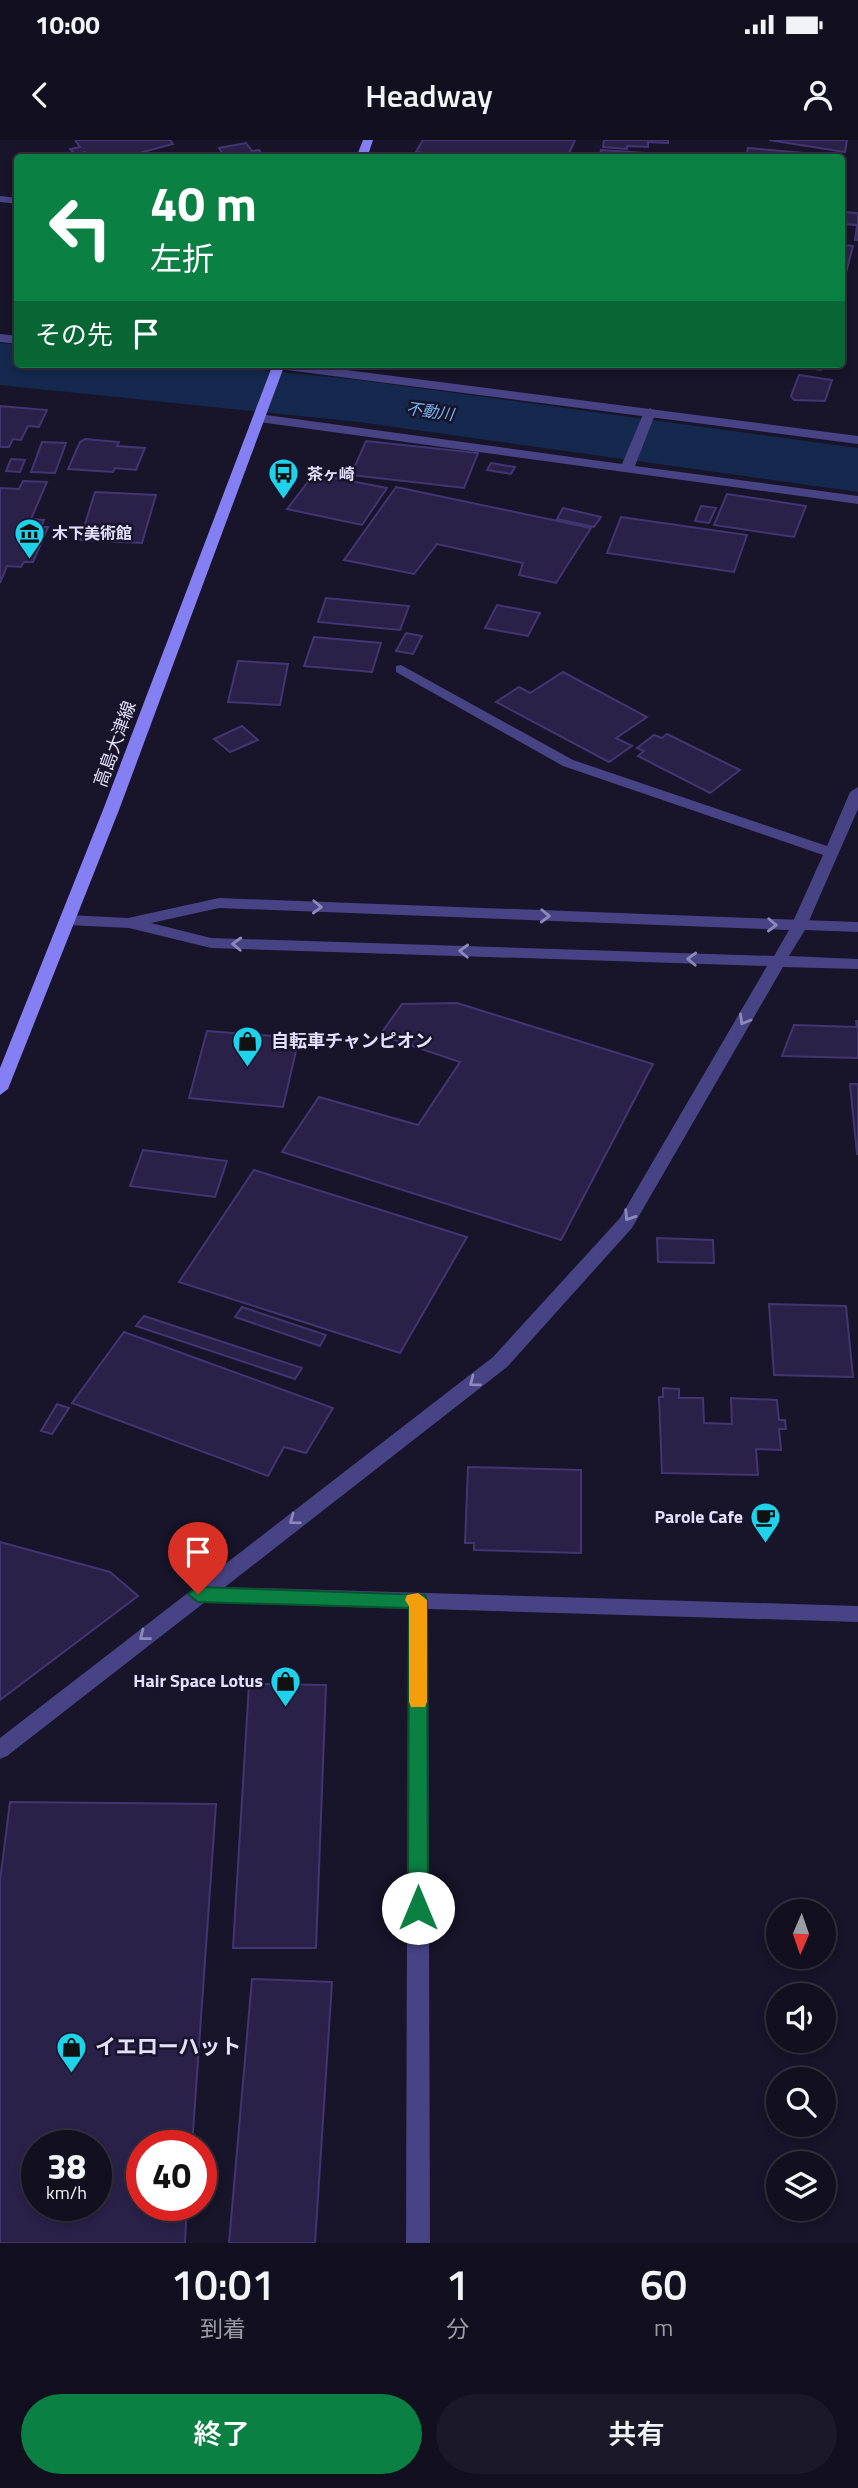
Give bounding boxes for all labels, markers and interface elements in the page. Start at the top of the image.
text: 10:00 [35,5,100,44]
text: Headway [365,71,493,119]
icon: back [21,76,59,114]
icon: person [799,76,837,114]
text: 40 m [150,165,257,240]
icon: left [35,182,126,273]
text: 左折 [150,234,214,282]
text: その先 [35,315,113,354]
icon: arrive [127,315,165,353]
water label: 不動川 [405,396,457,427]
bus stop icon: 茶ヶ崎 [267,457,301,501]
place label: 茶ヶ崎 [307,462,355,486]
museum icon: 木下美術館 [12,516,46,560]
place label: 木下美術館 [52,521,132,545]
street label: 高島大津線 [86,697,143,791]
one-way arrow [312,900,323,915]
one-way arrow [540,908,551,923]
one-way arrow [767,917,778,932]
one-way arrow [231,937,242,952]
one-way arrow [459,944,470,959]
one-way arrow [686,951,697,966]
one-way arrow [739,1013,752,1026]
shop icon: 自転車チャンピオン [231,1024,265,1068]
place label: 自転車チャンピオン [271,1027,433,1054]
one-way arrow [624,1209,637,1222]
one-way arrow [469,1373,482,1386]
cafe icon: Parole Cafe [749,1500,783,1544]
place label: Parole Cafe [655,1503,743,1530]
one-way arrow [289,1512,301,1525]
pin [168,1522,228,1594]
icon: arrive [179,1533,217,1571]
one-way arrow [139,1628,152,1641]
shop icon: Hair Space Lotus [269,1664,303,1708]
place label: Hair Space Lotus [133,1667,263,1694]
position arrow [381,1871,455,1945]
north arrow [766,1899,836,1969]
map controls [766,1899,836,2221]
button: sound [766,1983,836,2053]
shop icon: イエローハット [55,2030,89,2074]
place label: イエローハット [95,2030,241,2062]
button: search [766,2067,836,2137]
speed limit sign: 40 [126,2130,217,2221]
text: 38 [47,2139,86,2193]
button: layers [766,2151,836,2221]
text: km/h [46,2179,87,2206]
text: 10:01 [171,2252,275,2316]
text: 1 [446,2252,469,2316]
text: 60 [640,2252,687,2316]
text: m [654,2310,673,2345]
text: 到着 [200,2311,246,2346]
text: 分 [446,2311,469,2346]
button: 終了 [21,2394,422,2474]
button: 共有 [436,2394,837,2474]

